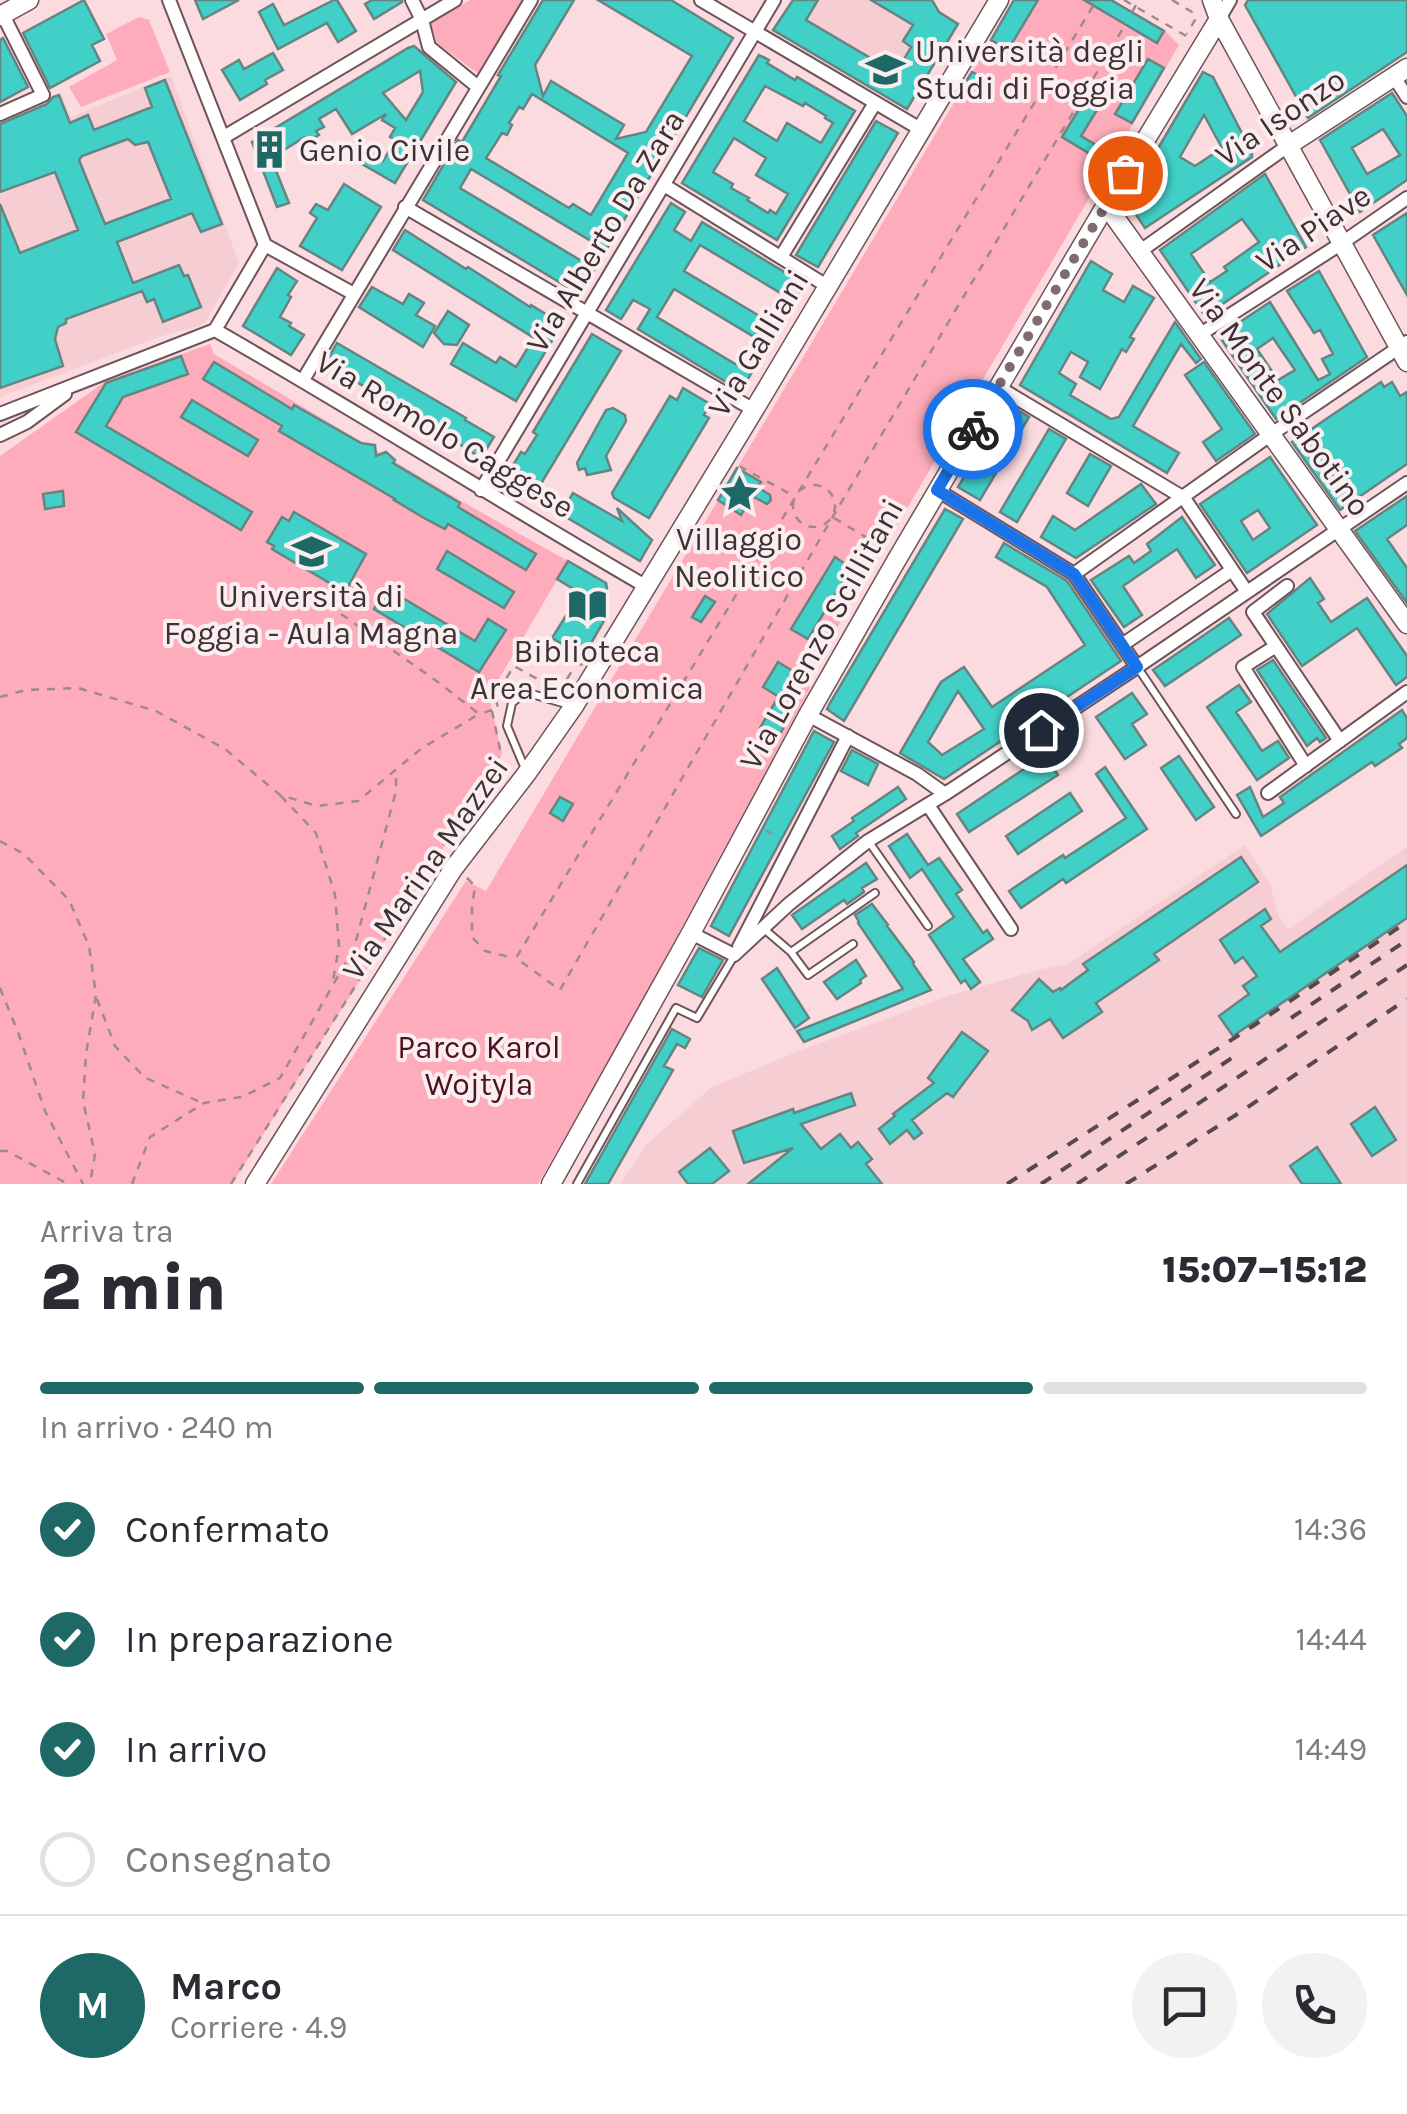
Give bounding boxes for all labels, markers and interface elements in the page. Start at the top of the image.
place label: Università degli Studi di Foggia [915,33,1144,107]
school or university icon: Università degli Studi di Foggia [864,48,906,90]
street label: Via Isonzo [1209,61,1352,174]
street label: Via Alberto Da Zara [518,103,692,359]
building icon: Genio Civile [248,129,290,171]
pin [1083,131,1168,216]
place label: Genio Civile [299,132,470,169]
icon: bag [1098,146,1153,201]
street label: Via Piave [1249,177,1378,280]
street label: Via Galliani [700,263,817,423]
street label: Via Monte Sabotino [1181,271,1378,523]
street label: Via Romolo Caggese [309,343,580,526]
courier [923,379,1023,479]
icon: bike [946,402,1001,457]
place icon: Villaggio Neolitico [718,473,760,515]
street label: Via Lorenzo Scillitani [732,492,911,776]
place label: Villaggio Neolitico [674,521,804,595]
school or university icon: Università di Foggia - Aula Magna [290,530,332,572]
place label: Università di Foggia - Aula Magna [164,578,458,652]
library icon: Biblioteca Area Economica [566,585,608,627]
place label: Biblioteca Area Economica [470,633,704,707]
pin [999,688,1084,773]
icon: home [1014,703,1069,758]
street label: Via Marina Mazzei [334,749,516,987]
park label: Parco Karol Wojtyla [397,1029,561,1103]
text: Arriva tra [40,1213,174,1250]
text: 15:07–15:12 [1162,1247,1367,1292]
text: 2 min [40,1249,226,1325]
text: In arrivo · 240 m [40,1409,274,1446]
icon: check [40,1502,95,1557]
text: Confermato [125,1507,330,1552]
text: 14:36 [1294,1511,1367,1548]
icon: check [40,1612,95,1667]
text: In preparazione [125,1617,393,1662]
text: 14:44 [1295,1621,1367,1658]
icon: check [40,1722,95,1777]
text: In arrivo [125,1727,267,1772]
text: 14:49 [1295,1731,1367,1768]
text: Consegnato [125,1837,332,1882]
button: chat [1132,1953,1237,2058]
button: phone [1262,1953,1367,2058]
text: Marco [170,1964,282,2009]
text: M [76,1983,109,2028]
text: Corriere · 4.9 [170,2009,347,2046]

